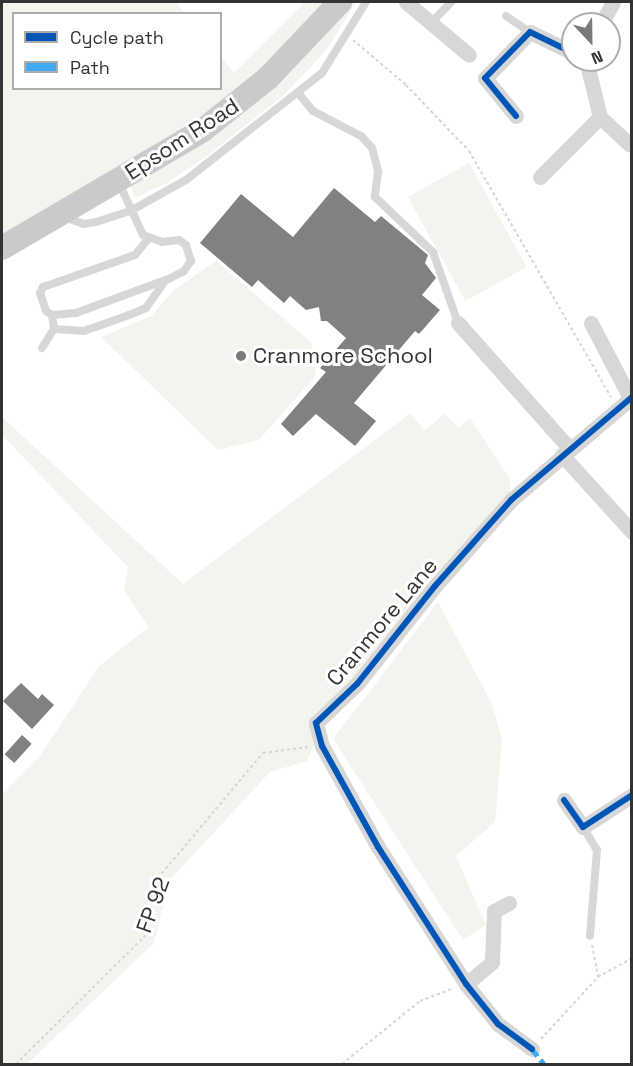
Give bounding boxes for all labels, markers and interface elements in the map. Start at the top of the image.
legend [12,12,222,90]
north arrow [561,12,621,72]
text: Cycle path [70,26,164,49]
text: N [588,46,606,69]
text: Path [70,56,110,79]
street label: Epsom Road [120,92,244,186]
place label: Cranmore School [253,343,433,369]
marker: Cranmore School [234,349,248,363]
street label: Cranmore Lane [321,553,443,691]
street label: FP 92 [131,873,175,937]

